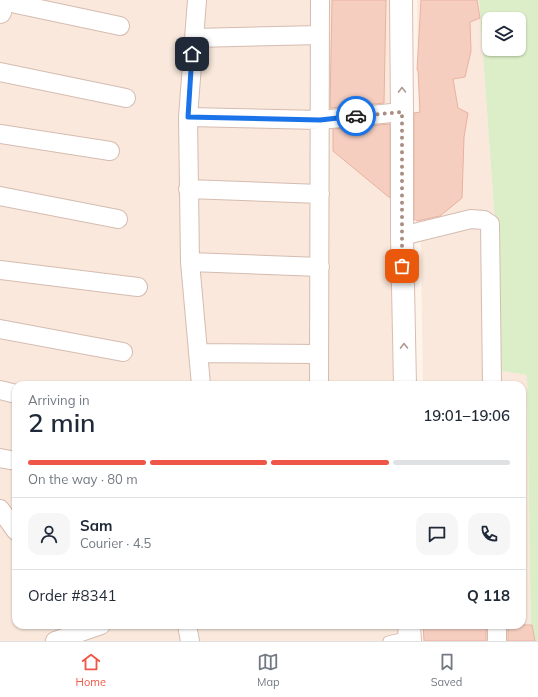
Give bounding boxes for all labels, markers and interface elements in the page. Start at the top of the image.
map controls [482,12,526,56]
button: layers [482,12,526,56]
pin [175,37,209,71]
icon: home [181,43,203,65]
one-way arrow [398,87,406,93]
courier [336,96,376,136]
icon: car [345,105,367,127]
pin [385,249,419,283]
icon: bag [391,255,413,277]
one-way arrow [400,343,408,349]
text: Arriving in [28,392,90,408]
text: 2 min [28,406,96,439]
text: 19:01–19:06 [423,406,510,425]
text: On the way · 80 m [28,471,138,487]
button: person [28,513,70,555]
button: chat [416,513,458,555]
button: phone [468,513,510,555]
text: Sam [80,516,112,535]
text: Courier · 4.5 [80,535,151,551]
text: Order #8341 [28,586,116,605]
text: Q 118 [467,586,510,605]
tab: Home [76,651,106,689]
tab: Map [257,651,280,689]
tab: Saved [431,651,462,689]

